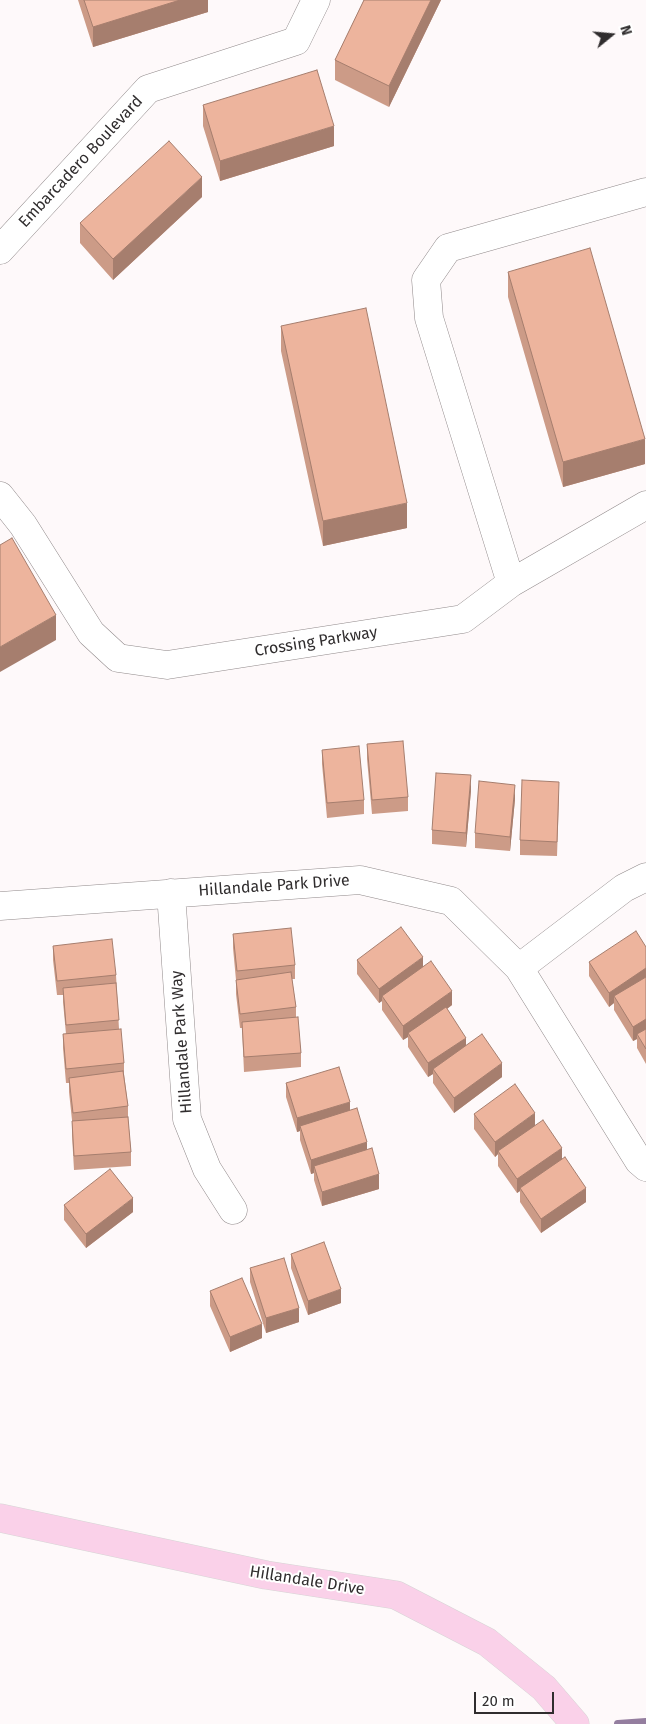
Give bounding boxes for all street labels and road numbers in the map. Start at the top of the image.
street label: Embarcadero Boulevard [15,92,147,232]
street label: Crossing Parkway [253,623,379,661]
street label: Hillandale Park Drive [198,871,350,901]
street label: Hillandale Park Way [167,970,197,1114]
street label: Hillandale Drive [248,1562,366,1600]

